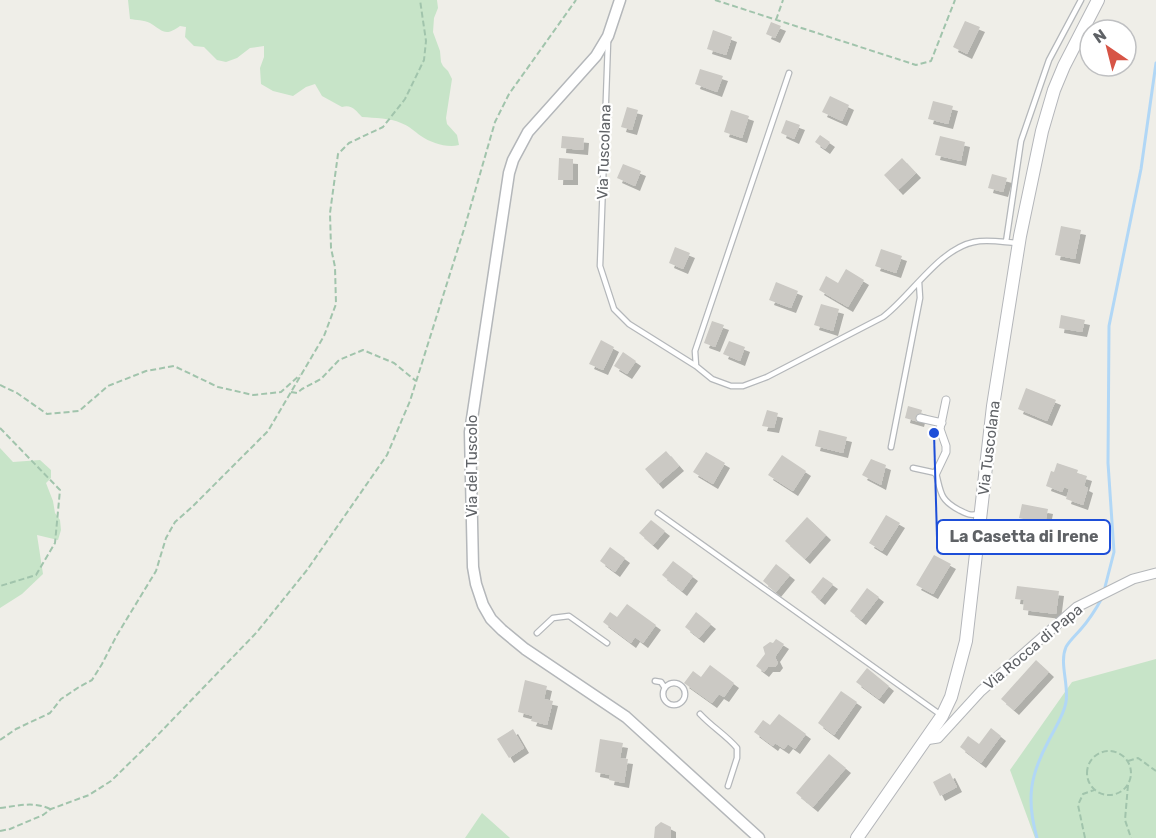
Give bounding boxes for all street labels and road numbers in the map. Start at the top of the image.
street label: Via Tuscolana [593,104,615,200]
street label: Via Tuscolana [974,400,1004,496]
street label: Via del Tuscolo [463,415,481,517]
street label: Via Rocca di Papa [980,600,1086,694]

